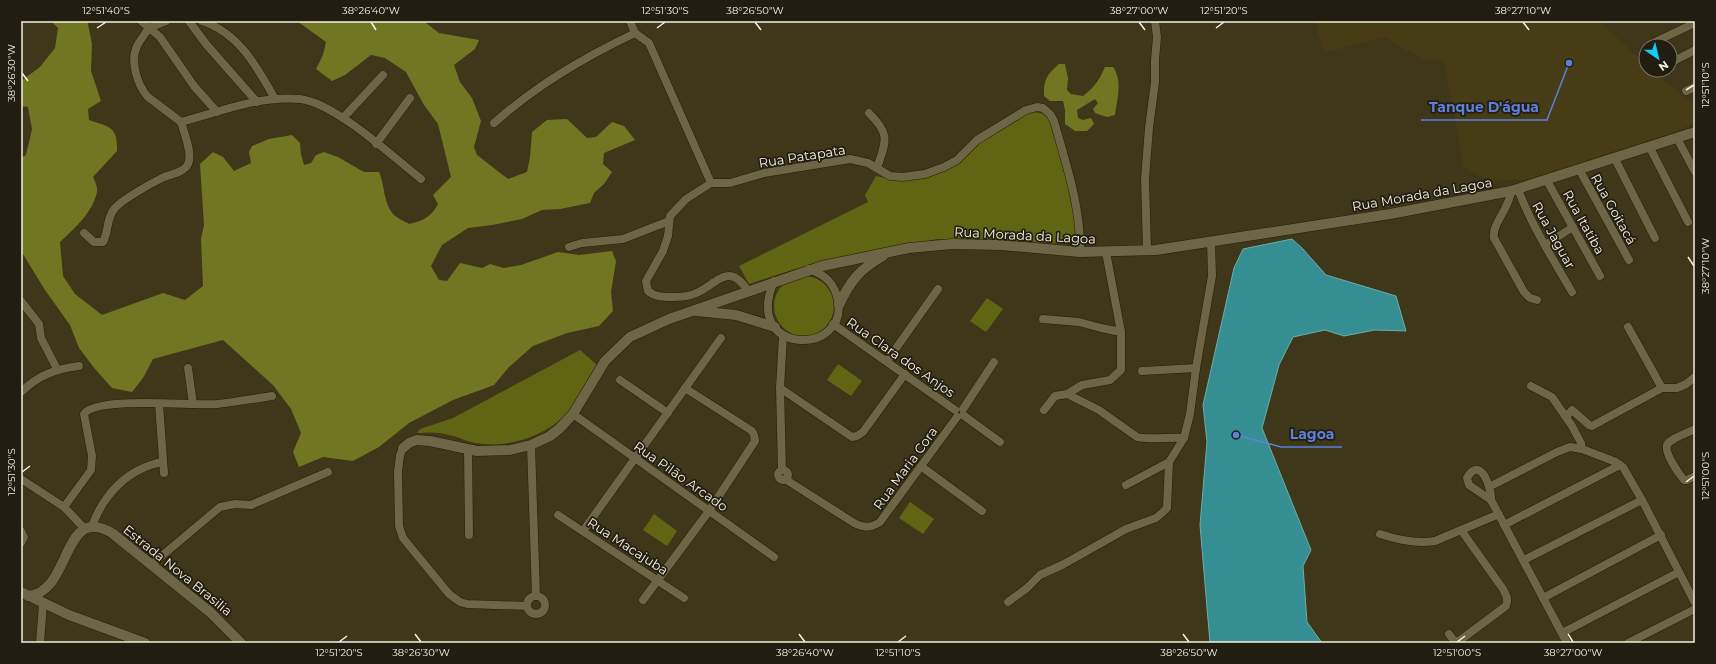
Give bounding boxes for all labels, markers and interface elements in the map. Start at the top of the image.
text: 12°51'40"S [82,4,130,17]
text: 38°26'40"W [342,4,400,17]
text: 12°51'30"S [641,4,689,17]
text: 38°26'50"W [726,4,784,17]
text: 38°27'00"W [1110,4,1168,17]
text: 12°51'20"S [1200,4,1248,17]
text: 38°27'10"W [1495,4,1551,17]
north arrow [1638,38,1678,78]
text: 38°26'30"W [5,44,18,102]
text: N [1656,58,1671,74]
text: 12°51'10"S [1699,62,1712,108]
callout: Tanque D'água [1421,94,1547,120]
text: Tanque D'água [1429,98,1539,116]
street label: Rua Patapata [757,141,847,171]
street label: Rua Goitacá [1588,171,1640,247]
street label: Rua Morada da Lagoa [1351,174,1493,214]
street label: Rua Itatiba [1560,187,1608,257]
street label: Rua Jaguar [1529,199,1579,271]
street label: Rua Morada da Lagoa [954,223,1096,247]
text: 38°27'10"W [1699,238,1712,294]
street label: Rua Clara dos Anjos [844,314,958,400]
callout: Lagoa [1281,421,1342,447]
street label: Rua Maria Cora [870,423,940,513]
text: Lagoa [1290,425,1334,443]
street label: Rua Pilão Arcado [631,438,731,514]
text: 12°51'30"S [5,448,18,496]
text: 12°51'00"S [1699,452,1712,500]
street label: Rua Macajuba [585,514,671,578]
street label: Estrada Nova Brasilia [120,521,236,619]
text: 12°51'20"S [315,646,363,659]
text: 38°26'30"W [392,646,450,659]
text: 38°26'40"W [776,646,834,659]
text: 12°51'10"S [875,646,921,659]
text: 38°26'50"W [1160,646,1218,659]
text: 12°51'00"S [1433,646,1481,659]
text: 38°27'00"W [1544,646,1602,659]

